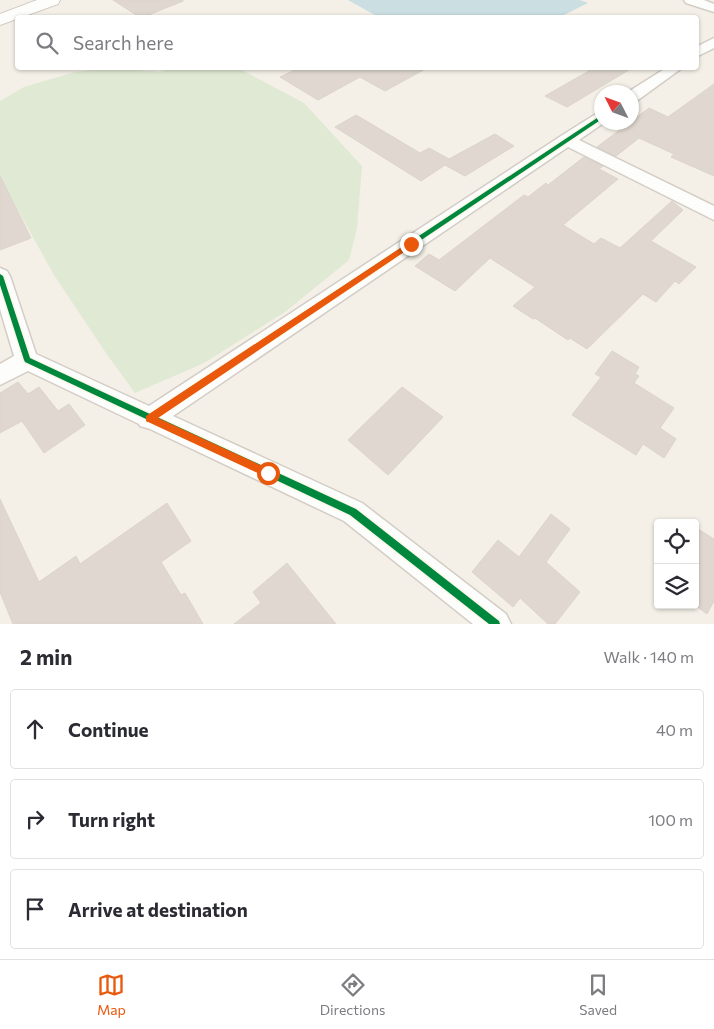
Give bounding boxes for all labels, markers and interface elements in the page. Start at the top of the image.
search box [15,15,699,70]
icon: search [33,29,61,57]
text: Search here [73,31,173,54]
north arrow [594,85,639,130]
route end [400,233,423,256]
route start [257,462,280,485]
map controls [654,519,699,609]
button: locate [654,519,699,564]
button: layers [654,564,699,609]
text: 2 min [20,644,72,669]
text: Walk · 140 m [604,647,694,666]
icon: ahead [21,715,49,743]
text: Continue [68,718,148,741]
text: 40 m [656,720,693,739]
icon: right [21,805,49,833]
text: Turn right [68,808,155,831]
text: 100 m [648,810,693,829]
icon: arrive [21,895,49,923]
text: Arrive at destination [68,898,248,921]
tab: Map [97,971,126,1018]
tab: Directions [320,971,385,1018]
tab: Saved [579,971,617,1018]

